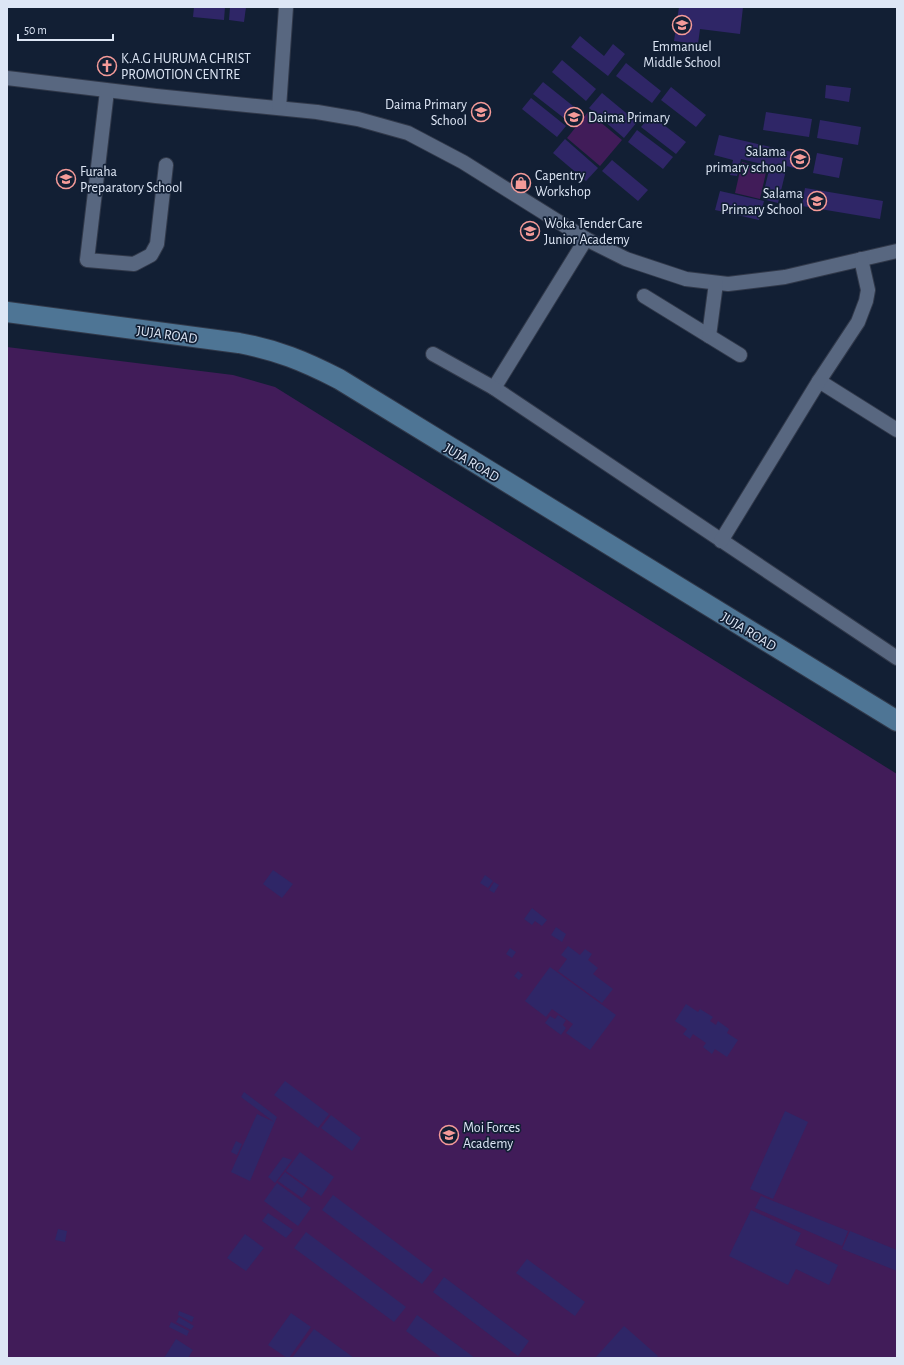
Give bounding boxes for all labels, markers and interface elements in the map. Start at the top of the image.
school or university icon: Emmanuel Middle School [671,14,693,36]
scale bar [18,16,113,42]
text: 50 m [24,24,47,36]
place label: Emmanuel Middle School [643,40,721,70]
place label: K.A.G HURUMA CHRIST PROMOTION CENTRE [121,52,251,82]
church icon: K.A.G HURUMA CHRIST PROMOTION CENTRE [96,55,118,77]
place label: Daima Primary School [385,98,467,128]
school or university icon: Daima Primary School [470,101,492,123]
school or university icon: Daima Primary [563,106,585,128]
place label: Daima Primary [588,111,670,125]
place label: Salama primary school [706,145,787,175]
school or university icon: Salama primary school [789,148,811,170]
place label: Furaha Preparatory School [80,165,183,195]
school or university icon: Furaha Preparatory School [55,168,77,190]
place label: Capentry Workshop [535,169,591,199]
shop icon: Capentry Workshop [510,172,532,194]
place label: Salama Primary School [721,187,804,217]
school or university icon: Salama Primary School [806,190,828,212]
place label: Woka Tender Care Junior Academy [544,217,642,247]
school or university icon: Woka Tender Care Junior Academy [519,220,541,242]
street label: JUJA ROAD [136,324,198,346]
street label: JUJA ROAD [442,441,501,485]
street label: JUJA ROAD [719,610,778,654]
place label: Moi Forces Academy [463,1121,520,1151]
school or university icon: Moi Forces Academy [438,1124,460,1146]

